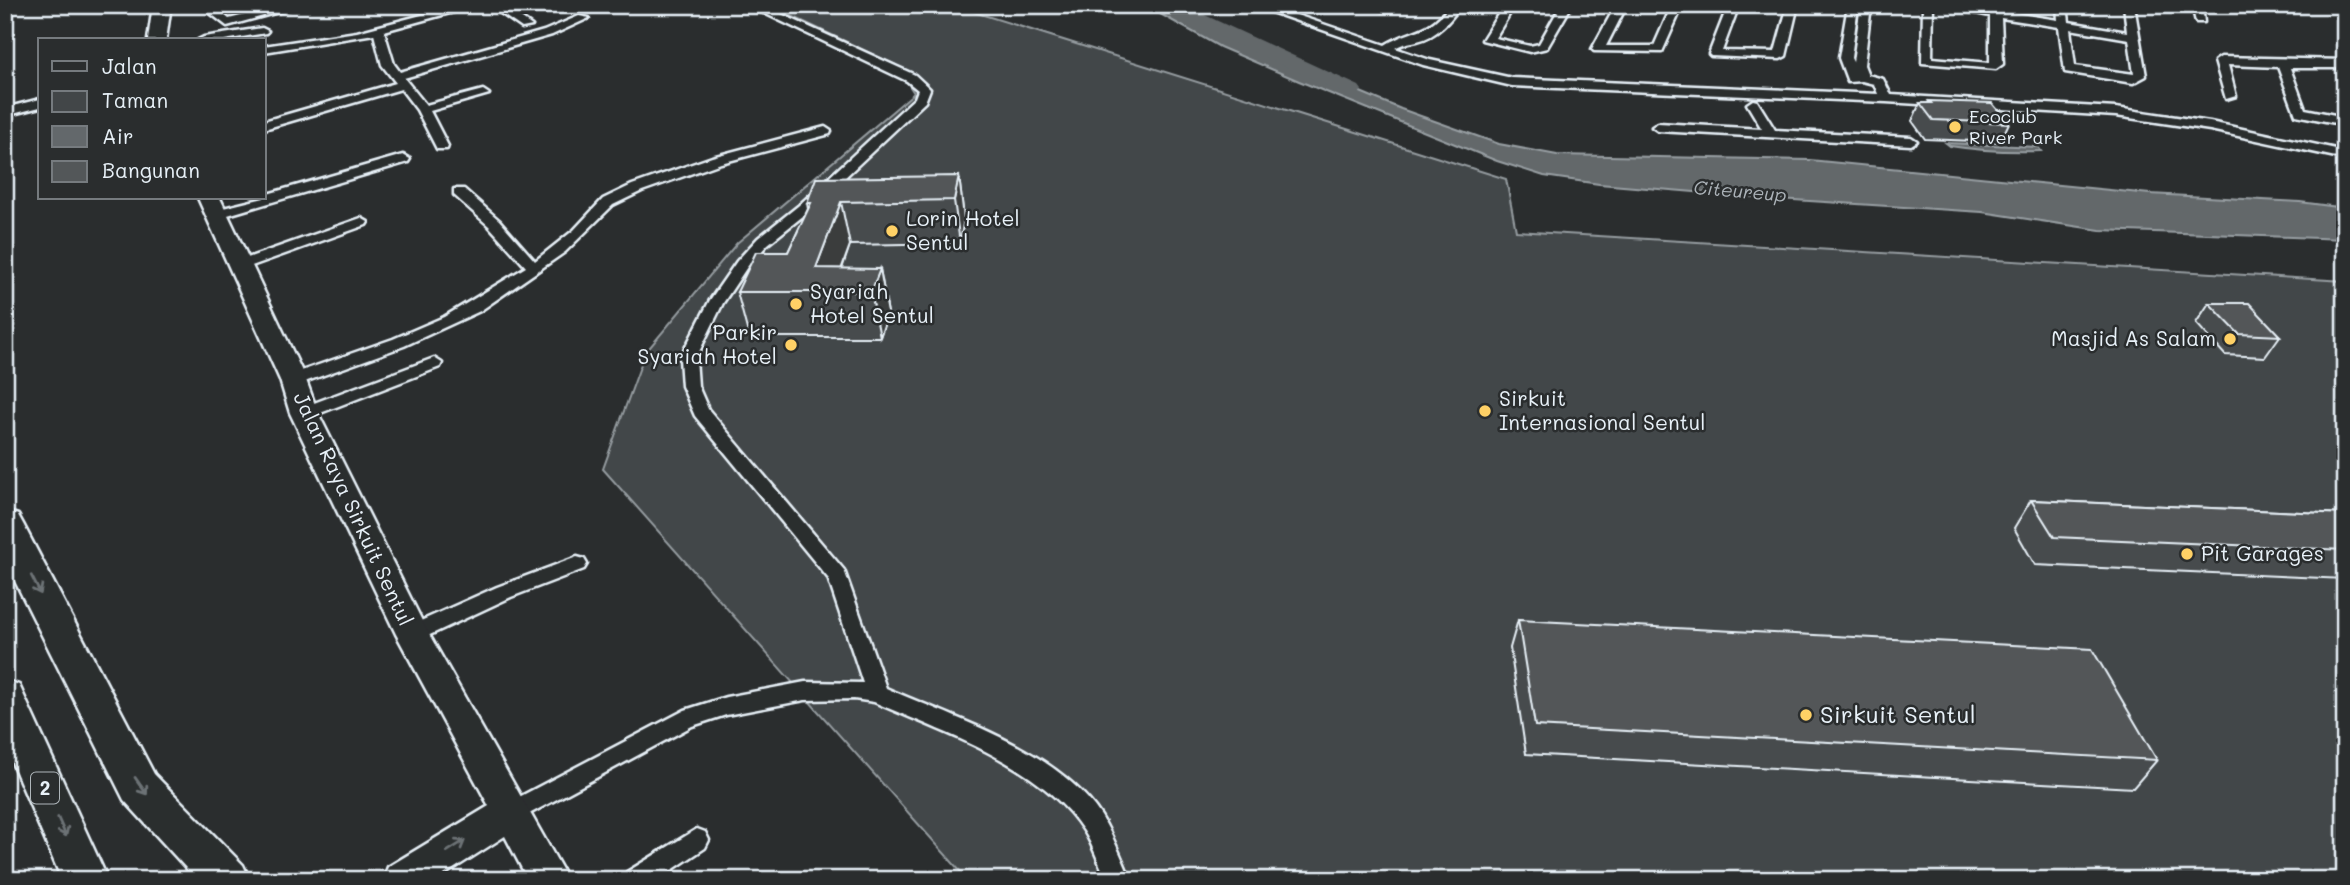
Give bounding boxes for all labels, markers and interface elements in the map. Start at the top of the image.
legend [38,38,266,200]
text: Jalan [102,52,157,79]
text: Taman [102,86,168,113]
place label: Ecoclub River Park [1969,104,2062,149]
marker: Ecoclub River Park [1947,119,1963,135]
text: Air [102,122,134,149]
text: Bangunan [102,156,200,183]
water label: Citeureup [1692,174,1788,207]
place label: Lorin Hotel Sentul [906,204,1020,255]
marker: Lorin Hotel Sentul [884,223,900,239]
place label: Syariah Hotel Sentul [810,277,934,328]
marker: Syariah Hotel Sentul [788,296,804,312]
place label: Parkir Syariah Hotel [638,318,777,369]
place label: Masjid As Salam [2051,324,2216,351]
marker: Masjid As Salam [2222,331,2238,347]
marker: Parkir Syariah Hotel [783,337,799,353]
place label: Sirkuit Internasional Sentul [1499,384,1706,435]
street label: Jalan Raya Sirkuit Sentul [288,387,420,630]
marker: Sirkuit Internasional Sentul [1477,403,1493,419]
place label: Pit Garages [2201,539,2324,566]
marker: Pit Garages [2179,546,2195,562]
one-way arrow [30,574,44,595]
place label: Sirkuit Sentul [1820,698,1976,729]
marker: Sirkuit Sentul [1798,707,1814,723]
road number: 2 [31,772,59,804]
one-way arrow [133,777,148,796]
one-way arrow [56,816,69,837]
one-way arrow [446,839,465,854]

